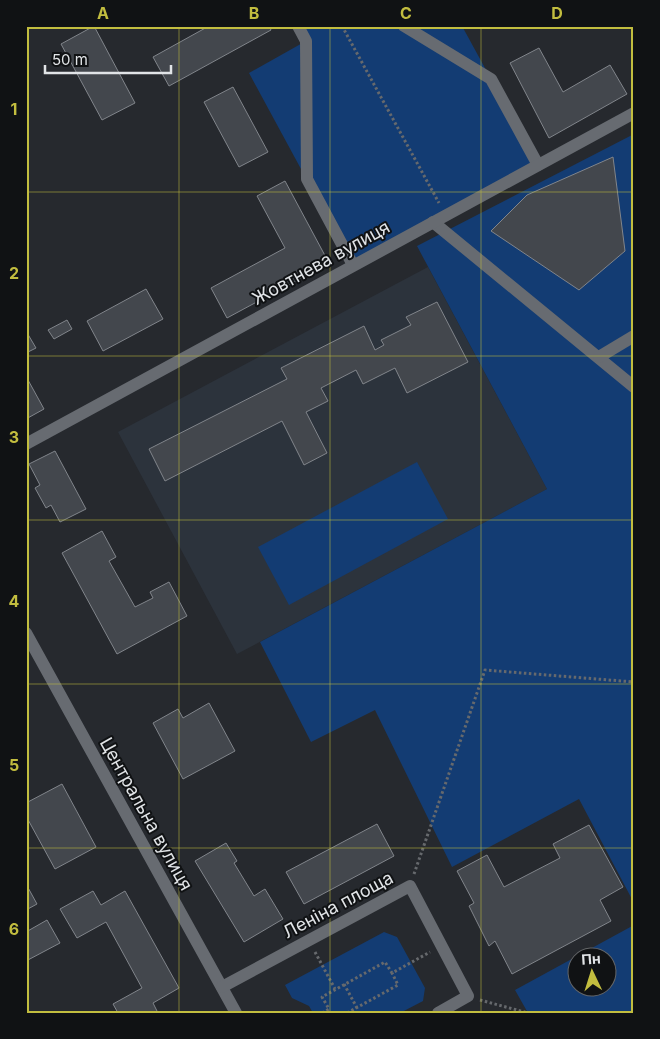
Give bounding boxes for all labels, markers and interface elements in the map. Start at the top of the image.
text: A [97,3,109,23]
text: B [249,3,259,23]
text: C [400,3,412,23]
text: D [551,3,563,23]
scale bar [45,42,171,74]
text: 50 m [52,50,88,69]
text: 1 [11,99,17,119]
street label: Жовтнева вулиця [248,216,393,309]
text: 2 [9,263,19,283]
text: 3 [9,427,19,447]
text: 4 [9,591,20,611]
street label: Центральна вулиця [96,734,197,894]
text: 5 [9,755,19,775]
street label: Леніна площа [279,867,396,942]
text: 6 [9,919,19,939]
north arrow [568,946,618,996]
text: Пн [581,949,601,968]

